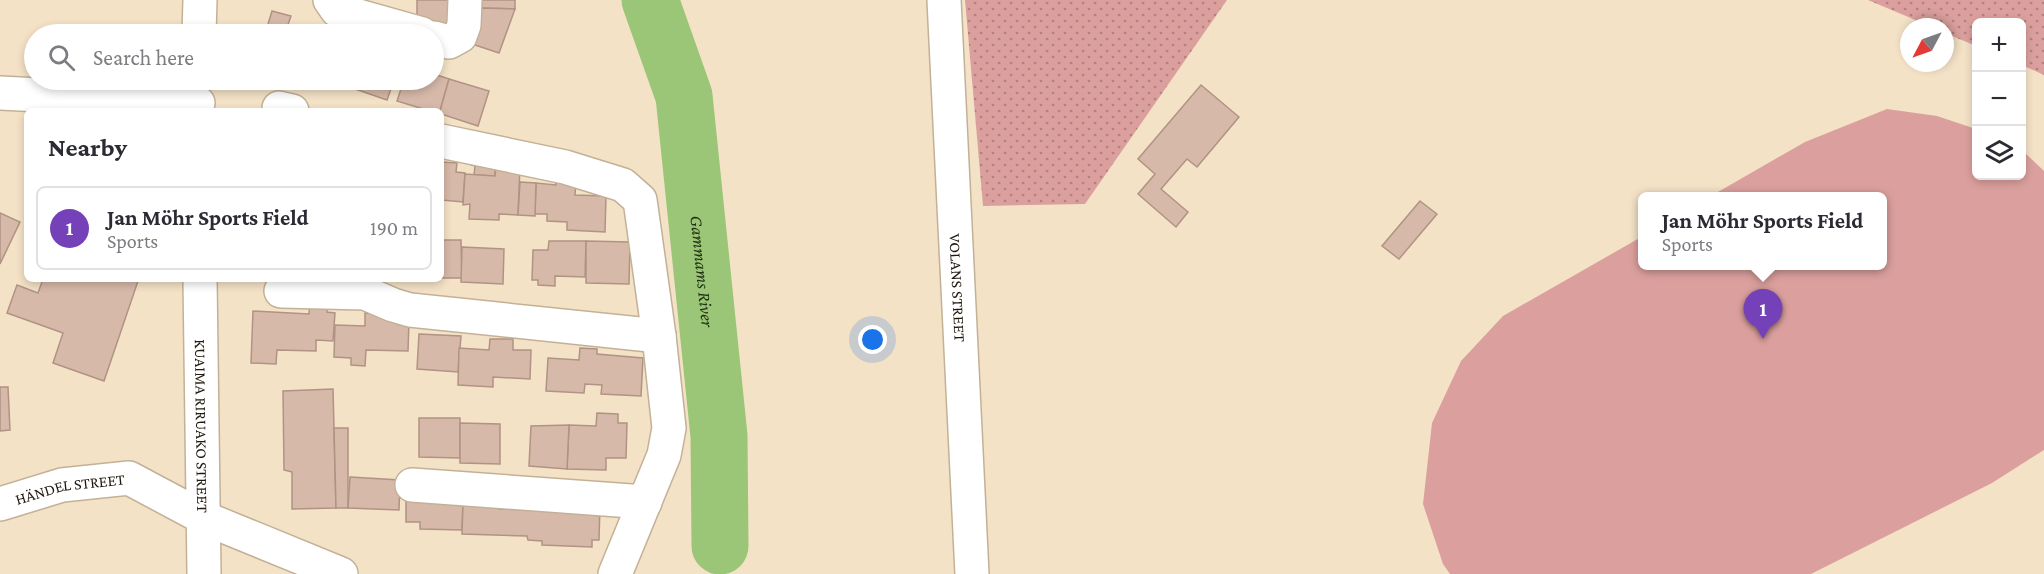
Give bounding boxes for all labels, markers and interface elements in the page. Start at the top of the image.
north arrow [1900,18,1954,72]
map controls [1972,18,2026,180]
button: + [1972,18,2026,72]
search box [24,24,444,90]
icon: search [45,41,78,74]
text: Search here [93,45,194,70]
button: − [1972,72,2026,126]
button: layers [1972,126,2026,180]
text: Nearby [48,133,127,162]
popup [1638,192,1887,270]
text: Jan Möhr Sports Field [107,205,309,230]
text: Jan Möhr Sports Field [1662,208,1863,233]
water label: Gammams River [686,214,718,329]
text: 1 [66,217,73,239]
text: 190 m [370,217,418,239]
text: Sports [107,230,158,252]
street label: VOLANS STREET [947,233,969,343]
text: Sports [1662,233,1713,255]
pin: 1 [1744,290,1782,339]
your location [858,325,887,354]
street label: KUAIMA RIRUAKO STREET [192,339,212,513]
street label: HÄNDEL STREET [13,470,126,507]

